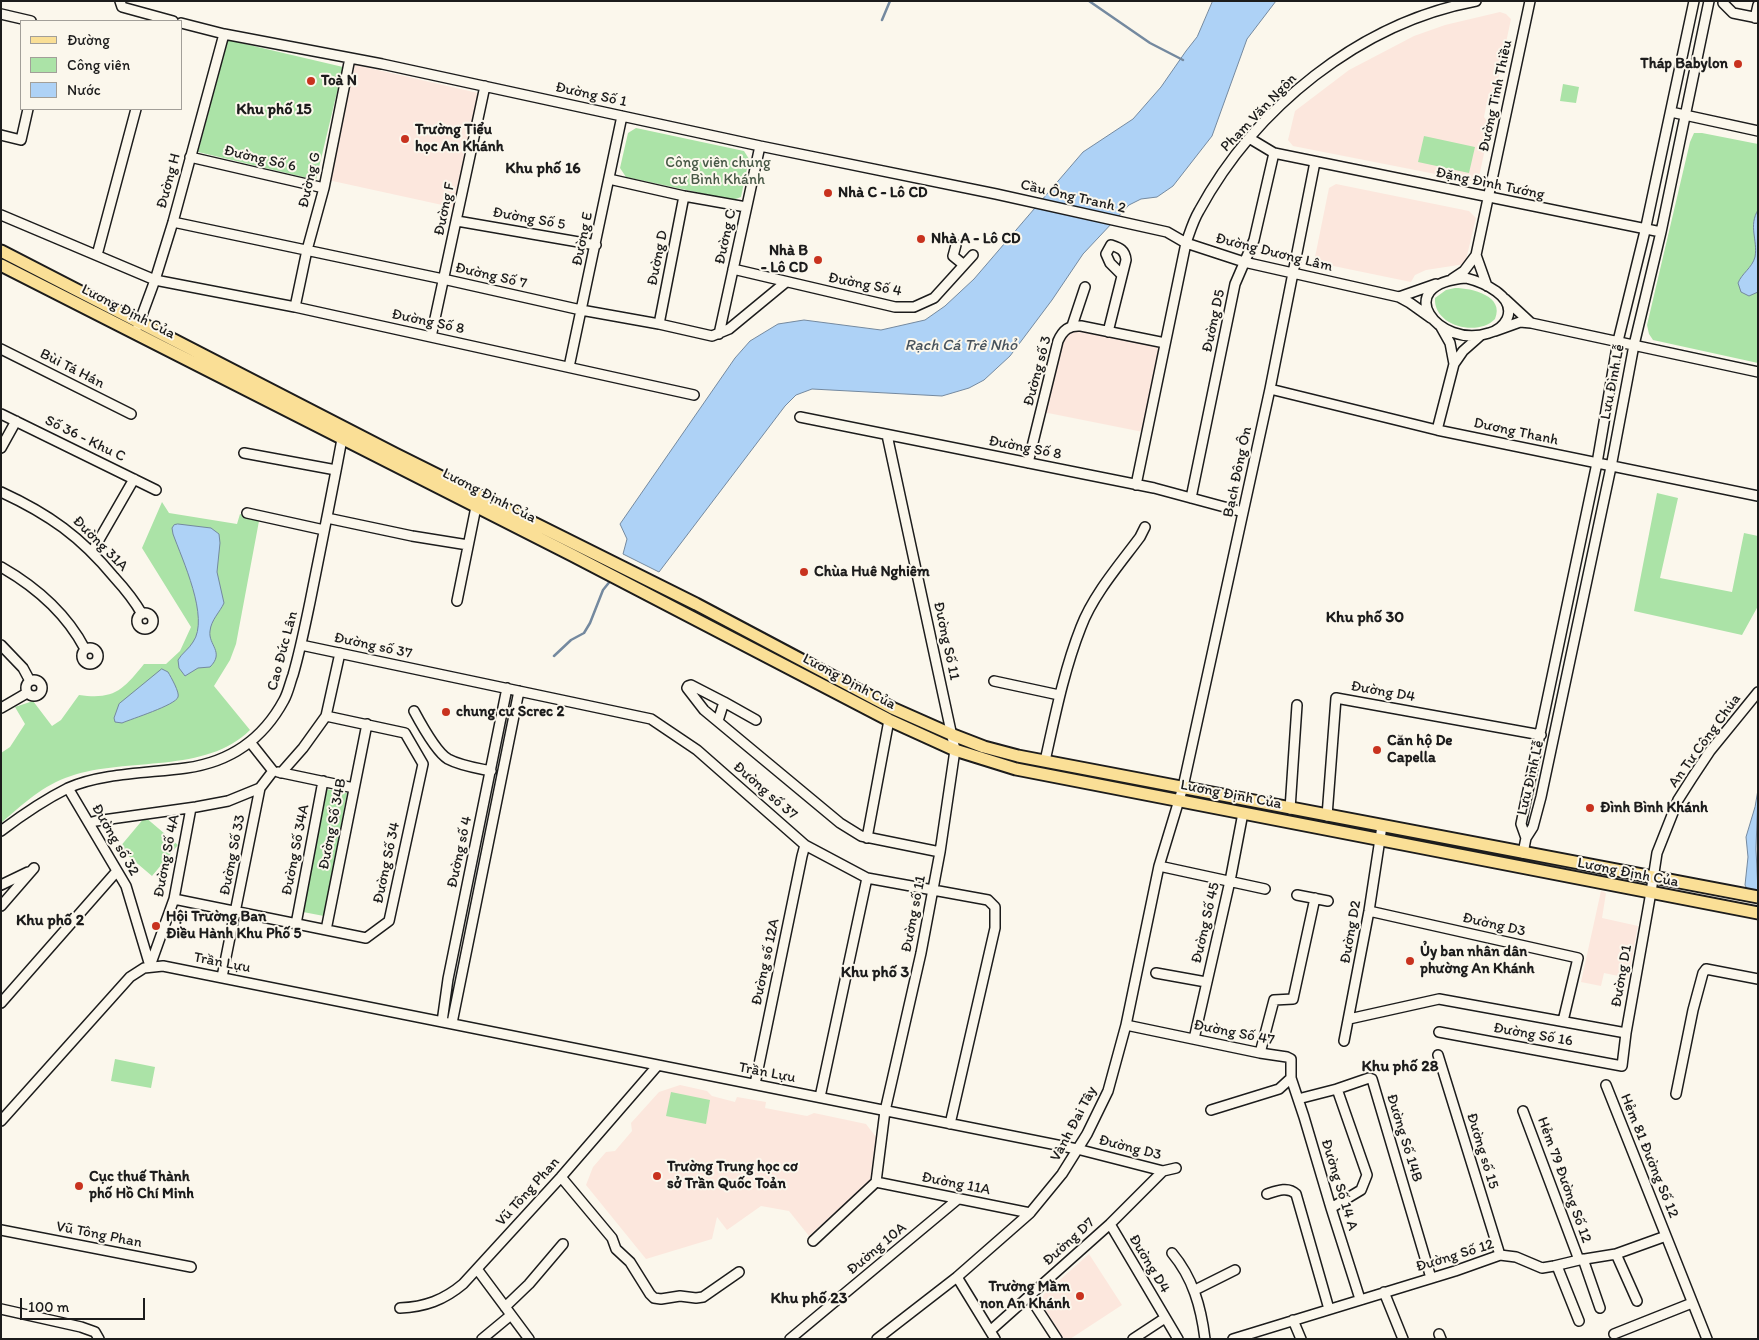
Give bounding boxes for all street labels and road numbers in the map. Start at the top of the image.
street label: Đường Tinh Thiều [1475,38,1517,154]
street label: Phạm Văn Ngôn [1217,70,1301,156]
street label: Đường Số 1 [554,79,628,111]
street label: Đường Số 6 [222,142,298,176]
street label: Đường G [295,150,325,210]
street label: Đường H [153,151,185,211]
street label: Đặng Đình Tướng [1434,164,1546,204]
street label: Cầu Ông Tranh 2 [1018,176,1128,218]
street label: Đường F [431,181,459,237]
street label: Đường Số 5 [491,204,567,234]
street label: Đường C [711,208,741,266]
street label: Đường E [569,210,597,268]
street label: Đường D [644,229,672,287]
street label: Đường Dương Lâm [1214,230,1334,276]
street label: Đường Số 7 [453,259,529,293]
street label: Đường Số 4 [827,269,903,301]
street label: Lương Định Của [78,281,178,343]
street label: Đường D5 [1199,288,1229,354]
street label: Đường Số 8 [390,306,466,338]
street label: Đường số 3 [1020,334,1056,408]
street label: Lưu Đình Lễ [1597,343,1629,421]
street label: Bùi Tá Hán [37,345,107,393]
street label: Số 36 - Khu C [42,412,128,466]
street label: Dương Thanh [1472,414,1560,450]
street label: Bạch Đông Ôn [1220,425,1256,519]
street label: Đường Số 8 [987,432,1063,464]
street label: Lương Định Của [439,465,539,527]
street label: Đường 31A [69,513,131,575]
street label: Đường Số 11 [929,600,963,682]
street label: Cao Đức Lân [264,609,302,693]
street label: Đường số 37 [332,629,414,663]
street label: Lương Định Của [799,650,899,714]
street label: Đường D4 [1349,677,1417,707]
street label: An Tư Công Chúa [1665,691,1745,791]
street label: Lưu Đình Lễ [1514,739,1548,817]
street label: Đường số 37 [729,758,801,824]
street label: Lương Định Của [1179,776,1283,814]
street label: Đường Số 34B [315,777,351,871]
street label: Đường số 32 [87,801,143,879]
street label: Đường Số 34A [278,803,314,897]
street label: Đường Số 4A [150,813,184,899]
street label: Đường Số 33 [216,813,250,897]
street label: Đường số 4 [444,814,476,890]
street label: Đường Số 34 [370,821,404,905]
street label: Lương Định Của [1576,854,1680,892]
street label: Đường số 11 [898,874,930,954]
street label: Đường Số 45 [1188,881,1224,965]
street label: Đường D2 [1337,899,1365,965]
street label: Đường D3 [1461,909,1527,941]
street label: Đường số 12A [748,917,784,1007]
street label: Đường D1 [1608,943,1636,1009]
street label: Trần Lựu [192,949,252,977]
street label: Đường Số 47 [1192,1016,1276,1050]
street label: Đường Số 16 [1492,1019,1574,1051]
street label: Trần Lựu [737,1059,797,1087]
street label: Vành Đai Tây [1047,1083,1101,1165]
street label: Hẻm 81 Đường Số 12 [1616,1091,1682,1221]
street label: Đường Số 14B [1382,1092,1426,1184]
street label: Đường số 15 [1462,1111,1502,1191]
street label: Hẻm 79 Đường Số 12 [1533,1115,1595,1245]
street label: Đường D3 [1097,1131,1163,1165]
street label: Đường Số 14 A [1317,1137,1361,1233]
street label: Vũ Tông Phan [492,1154,564,1230]
street label: Đường 11A [920,1169,992,1199]
street label: Đường D7 [1039,1214,1099,1270]
street label: Vũ Tông Phan [55,1218,143,1252]
street label: Đường 10A [844,1219,910,1279]
street label: Đường D4 [1125,1231,1173,1297]
street label: Đường Số 12 [1414,1236,1496,1276]

